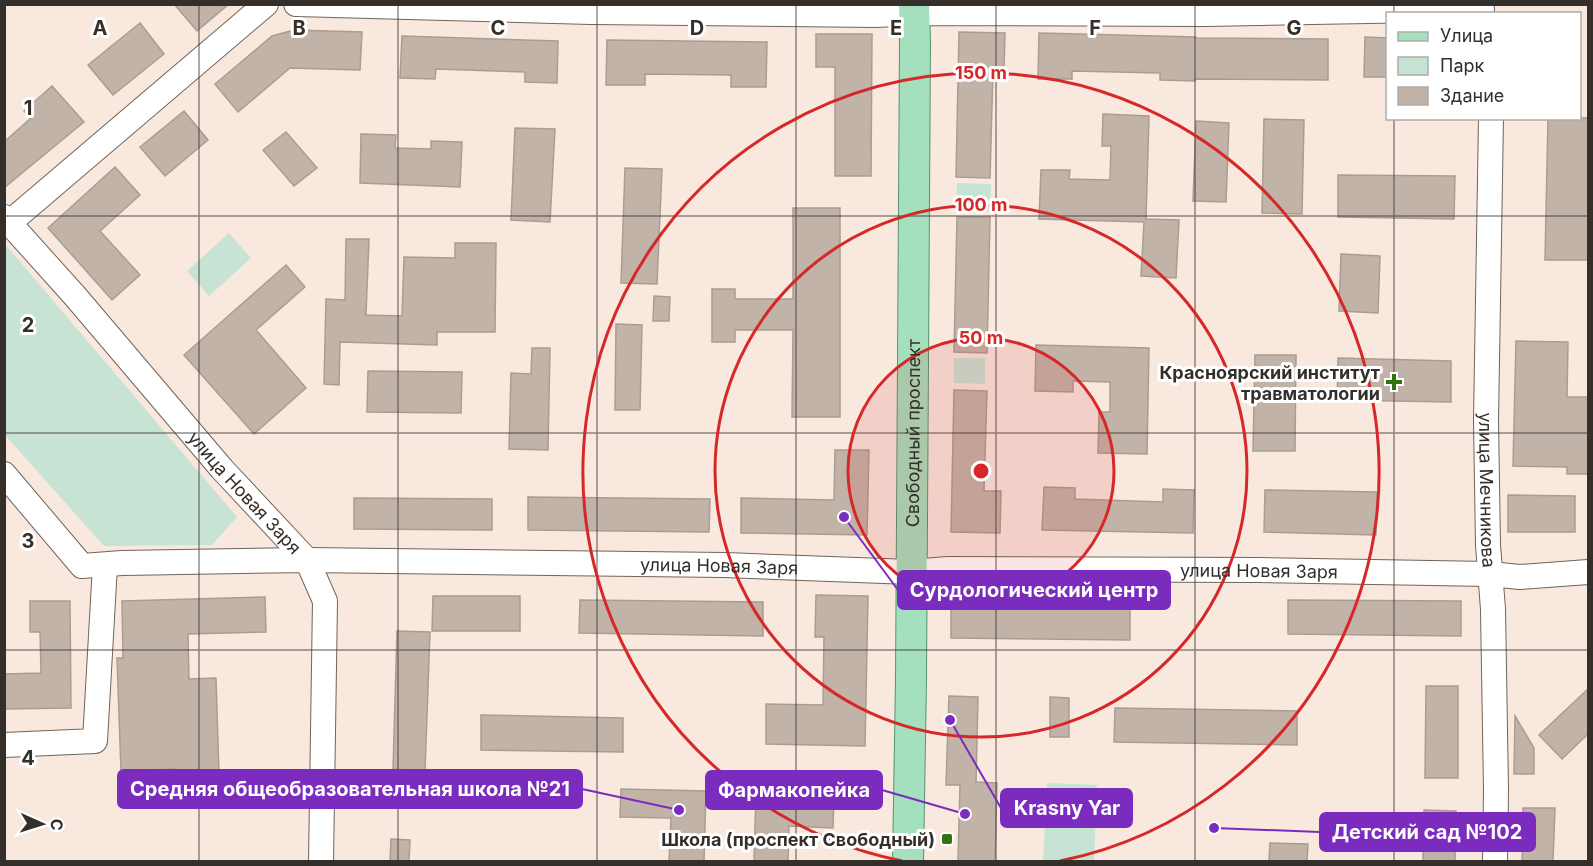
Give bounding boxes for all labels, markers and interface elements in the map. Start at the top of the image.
legend [1386,12,1581,120]
text: A [93,16,108,40]
text: B [292,16,306,40]
text: C [491,16,505,40]
text: D [690,16,704,40]
text: E [890,16,902,40]
text: F [1089,16,1101,40]
text: G [1286,16,1302,40]
text: Улица [1440,25,1493,46]
text: Парк [1440,55,1485,76]
text: 150 m [955,62,1007,83]
text: Здание [1440,85,1504,106]
text: 1 [24,96,32,120]
text: 100 m [955,194,1007,215]
text: 2 [22,313,34,337]
text: 50 m [959,327,1003,348]
street label: Свободный проспект [901,338,924,527]
place label: Красноярский институт травматологии [1159,362,1380,404]
marker: Красноярский институт травматологии [1385,373,1403,391]
street label: улица Мечникова [1475,412,1500,568]
street label: улица Новая Заря [184,427,306,558]
centre of rings [971,461,991,481]
text: 3 [22,529,34,553]
street label: улица Новая Заря [640,553,799,578]
street label: улица Новая Заря [1180,559,1338,582]
callout: Сурдологический центр [898,571,1170,609]
text: Сурдологический центр [910,578,1158,602]
text: 4 [21,746,35,770]
callout: Средняя общеобразовательная школа №21 [118,770,582,808]
callout: Фармакопейка [706,771,882,809]
text: Средняя общеобразовательная школа №21 [130,777,570,801]
text: Фармакопейка [718,778,870,802]
callout: Krasny Yar [1001,789,1132,827]
north arrow [12,794,72,854]
text: Krasny Yar [1014,796,1120,820]
callout: Детский сад №102 [1320,813,1535,851]
text: С [47,818,67,831]
text: Детский сад №102 [1332,820,1522,844]
place label: Школа (проспект Свободный) [661,829,935,850]
marker: Школа (проспект Свободный) [940,832,954,846]

